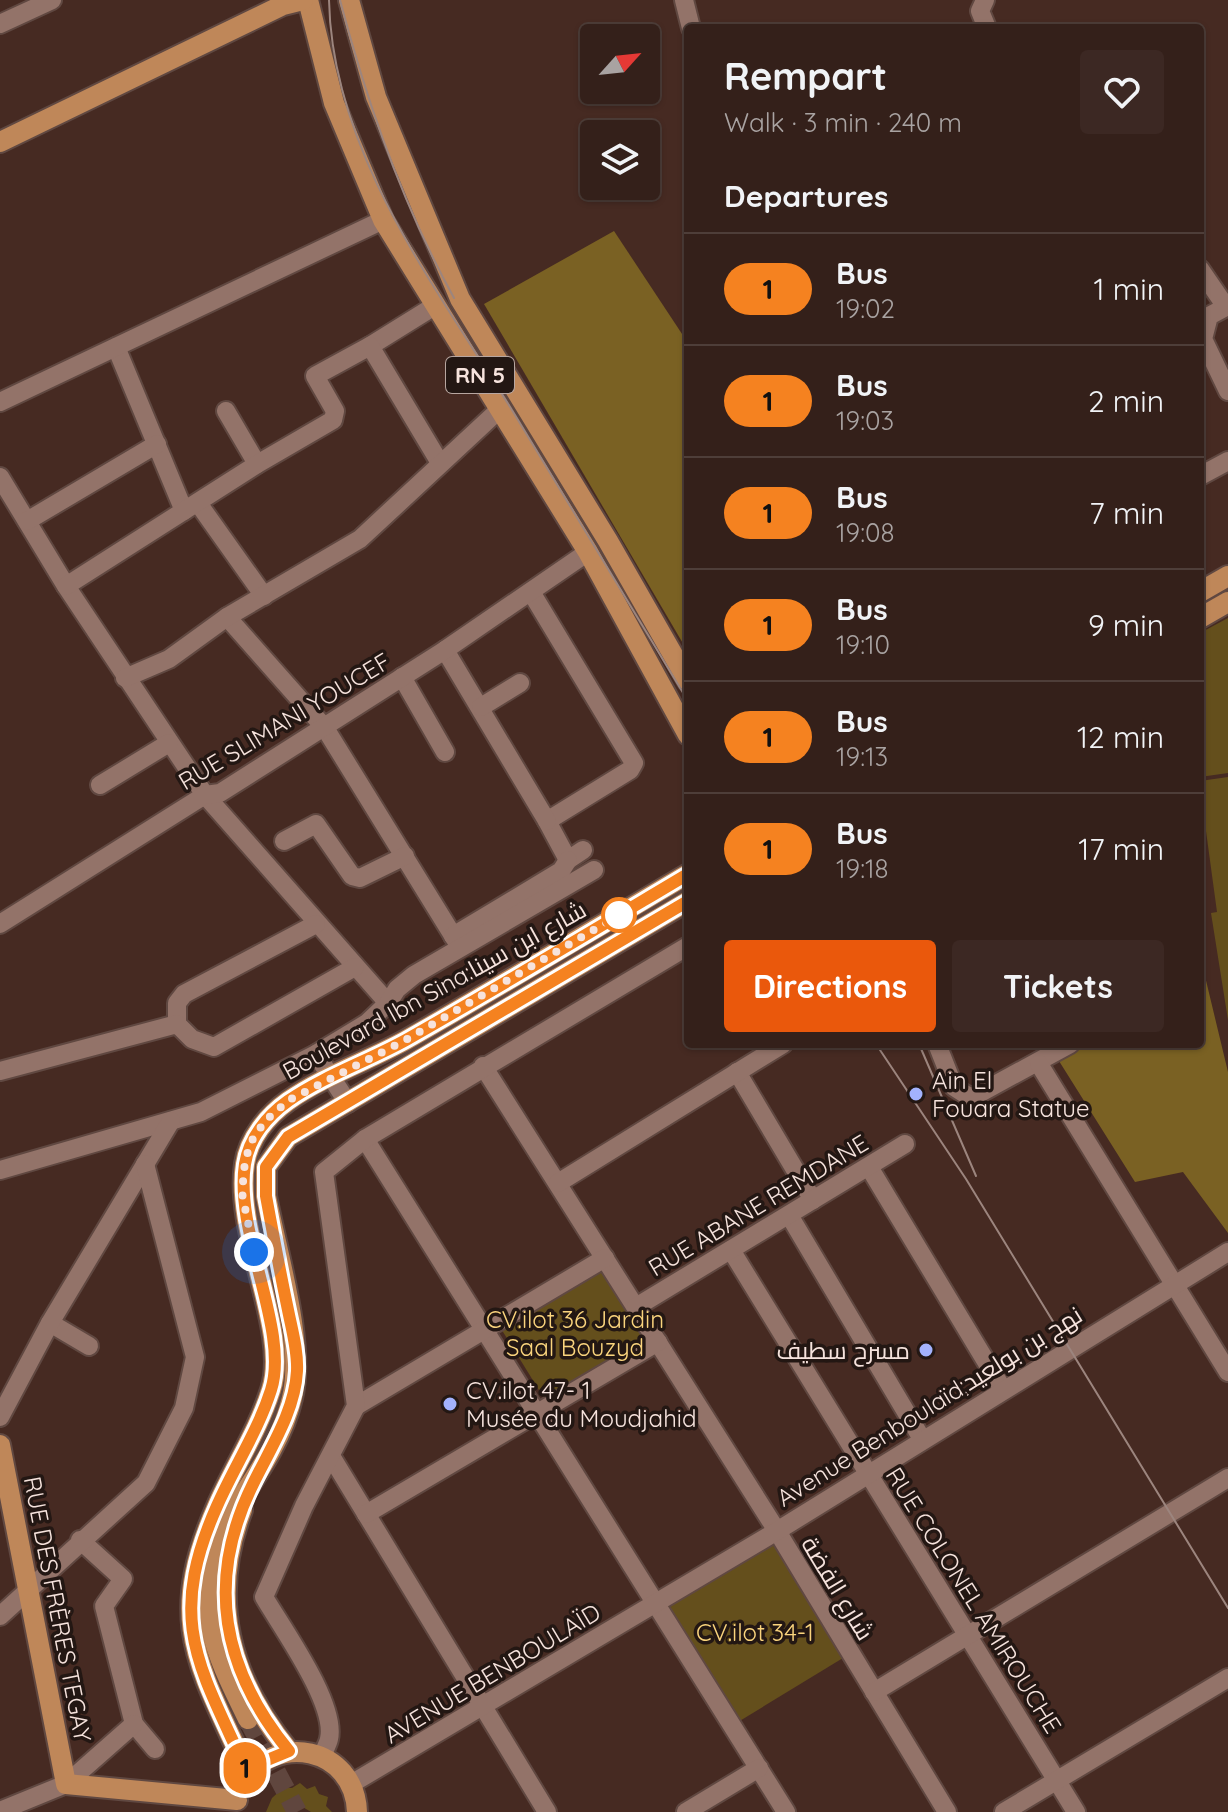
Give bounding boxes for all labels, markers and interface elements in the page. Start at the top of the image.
north arrow [580,24,660,104]
map controls [580,24,660,200]
button: heart [1080,50,1164,134]
text: Rempart [724,52,887,100]
text: Walk · 3 min · 240 m [724,106,962,139]
button: layers [580,120,660,200]
text: Departures [724,177,889,215]
text: Bus [836,254,888,292]
text: 1 min [1094,270,1164,308]
text: 1 [763,271,773,306]
text: 19:02 [836,292,895,325]
road number: RN 5 [446,357,514,393]
text: Bus [836,366,888,404]
text: 2 min [1088,382,1164,420]
text: 1 [763,383,773,418]
text: 19:03 [836,404,894,437]
text: Bus [836,478,888,516]
text: 7 min [1089,494,1164,532]
text: 1 [763,495,773,530]
text: 19:08 [836,516,895,549]
text: Bus [836,590,888,628]
text: 9 min [1088,606,1164,644]
text: 1 [763,607,773,642]
text: 19:10 [836,628,890,661]
street label: RUE SLIMANI YOUCEF [173,646,395,796]
text: Bus [836,702,888,740]
text: 12 min [1077,718,1164,756]
text: 1 [763,719,773,754]
text: 19:13 [836,740,888,773]
text: Bus [836,814,888,852]
text: 17 min [1078,830,1164,868]
text: 1 [763,831,773,866]
text: 19:18 [836,852,889,885]
street label: Boulevard Ibn Sina:شارع ابن سينا [277,894,592,1088]
unlabelled marker [602,898,636,932]
button: Directions [724,940,936,1032]
button: Tickets [952,940,1164,1032]
place label: Ain El Fouara Statue [932,1065,1090,1123]
marker: Ain El Fouara Statue [907,1085,925,1103]
street label: RUE ABANE REMDANE [643,1128,873,1282]
your location [234,1232,274,1272]
street label: Avenue Benboulaïd;نهج بن بولعيد [771,1299,1088,1514]
park label: CV.ilot 36 Jardin Saal Bouzyd [486,1304,664,1362]
place label: مسرح سطيف [776,1335,910,1367]
marker: مسرح سطيف [917,1341,935,1359]
place label: CV.ilot 47- 1 Musée du Moudjahid [466,1375,696,1433]
marker: CV.ilot 47- 1 Musée du Moudjahid [441,1395,459,1413]
street label: RUE COLONEL AMIROUCHE [880,1461,1068,1739]
street label: RUE DES FRÈRES TEGAY [18,1474,98,1744]
street label: شارع الفضة [794,1531,881,1646]
street label: AVENUE BENBOULAÏD [378,1597,606,1749]
park label: CV.ilot 34-1 [696,1617,814,1647]
line badge: 1 [219,1742,271,1794]
text: 1 [240,1750,250,1785]

